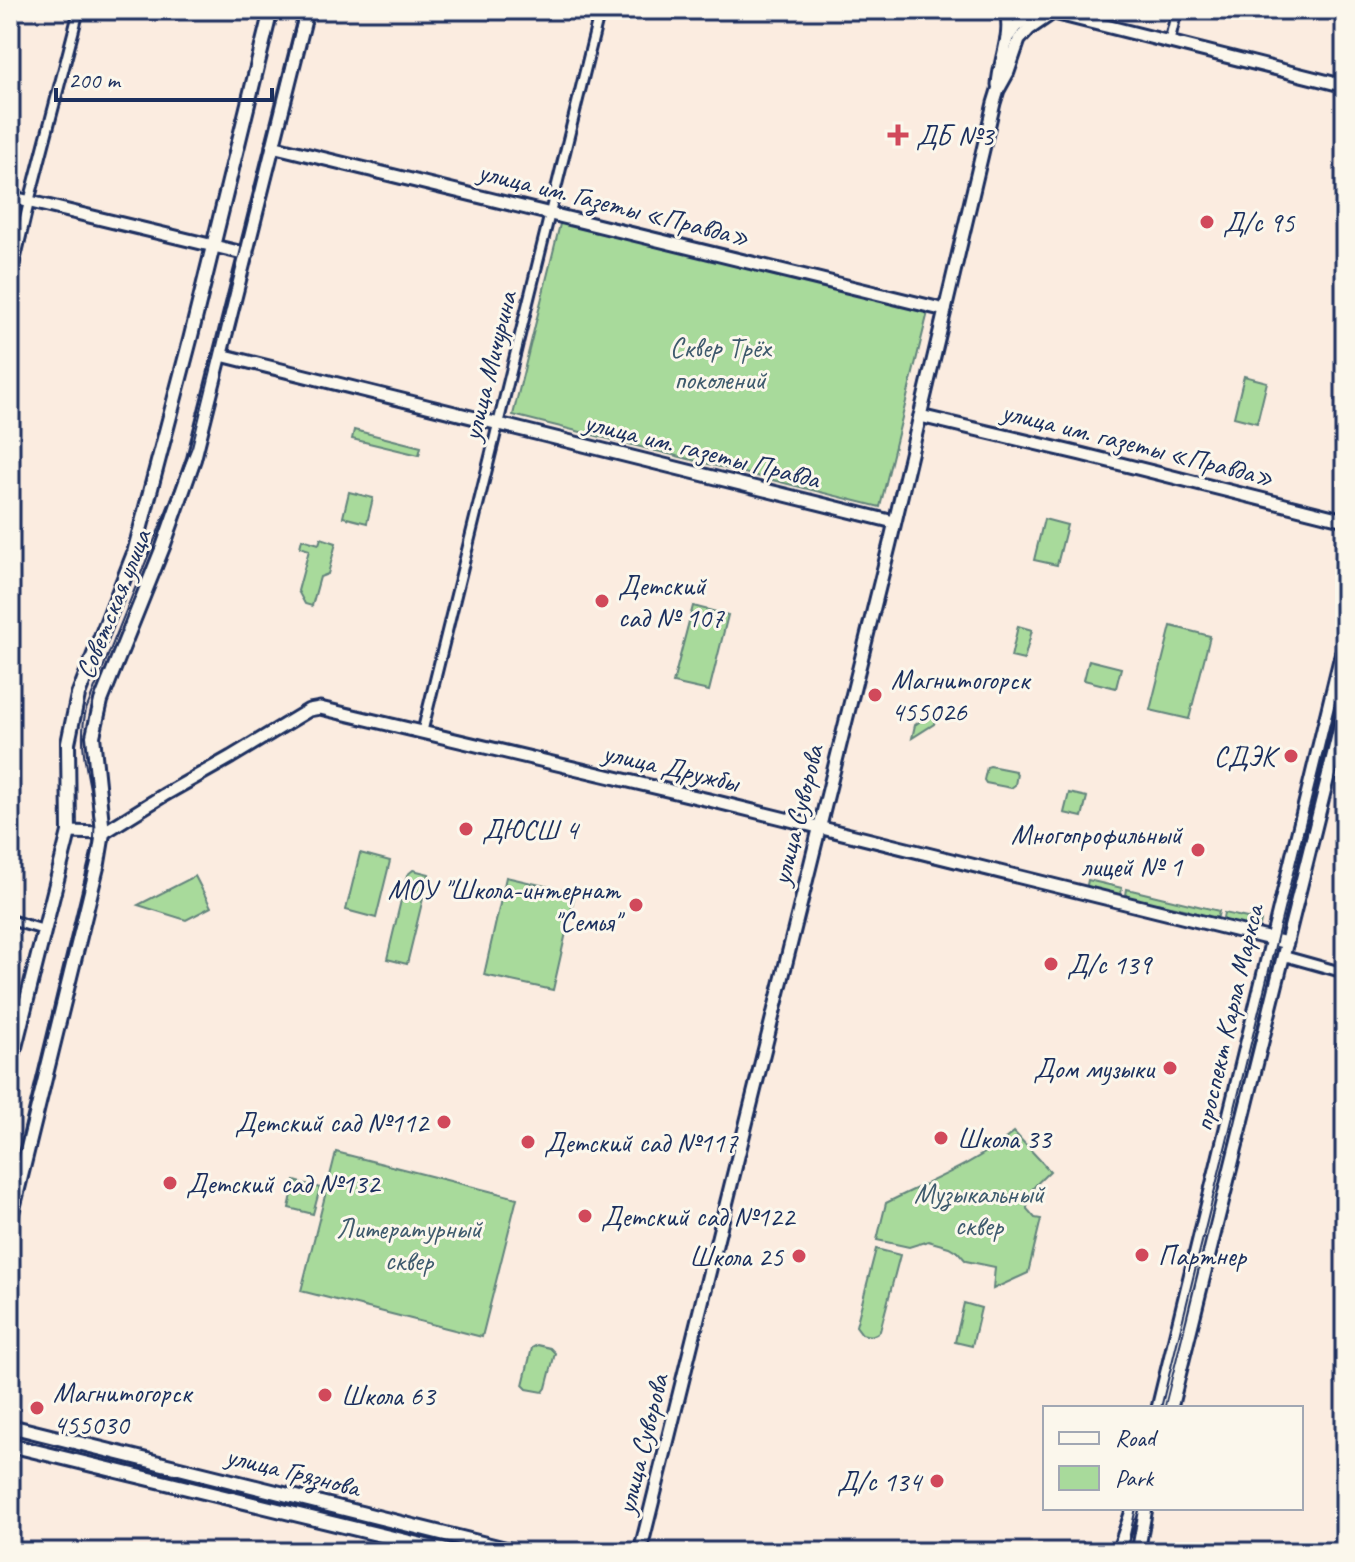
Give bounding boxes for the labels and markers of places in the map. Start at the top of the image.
place label: ДБ №3 [916,118,996,153]
marker: ДБ №3 [887,124,909,146]
place label: Д/с 95 [1223,205,1296,240]
marker: Д/с 95 [1198,213,1216,231]
place label: Детский сад № 107 [618,568,725,635]
marker: Детский сад № 107 [593,592,611,610]
place label: Магнитогорск 455026 [891,662,1032,729]
marker: Магнитогорск 455026 [866,686,884,704]
place label: СДЭК [1214,739,1281,774]
marker: СДЭК [1282,747,1300,765]
place label: ДЮСШ 4 [482,812,580,847]
place label: Многопрофильный лицей № 1 [1011,817,1183,884]
marker: ДЮСШ 4 [457,820,475,838]
marker: Многопрофильный лицей № 1 [1189,841,1207,859]
place label: МОУ "Школа-интернат "Семья" [388,872,625,939]
marker: МОУ "Школа-интернат "Семья" [627,896,645,914]
place label: Д/с 139 [1067,947,1153,982]
marker: Д/с 139 [1042,955,1060,973]
place label: Дом музыки [1033,1051,1156,1086]
marker: Дом музыки [1161,1059,1179,1077]
place label: Детский сад №112 [235,1105,430,1140]
marker: Детский сад №112 [435,1113,453,1131]
place label: Школа 33 [957,1121,1053,1156]
place label: Детский сад №117 [544,1125,739,1160]
marker: Школа 33 [932,1129,950,1147]
marker: Детский сад №117 [519,1133,537,1151]
place label: Детский сад №132 [186,1166,382,1201]
marker: Детский сад №132 [161,1174,179,1192]
place label: Детский сад №122 [601,1199,797,1234]
marker: Детский сад №122 [576,1207,594,1225]
place label: Партнер [1158,1238,1248,1273]
place label: Школа 25 [689,1239,784,1274]
marker: Партнер [1133,1246,1151,1264]
marker: Школа 25 [790,1247,808,1265]
place label: Магнитогорск 455030 [53,1375,194,1442]
place label: Школа 63 [341,1378,437,1413]
marker: Школа 63 [316,1386,334,1404]
marker: Магнитогорск 455030 [28,1399,46,1417]
place label: Д/с 134 [837,1464,923,1499]
marker: Д/с 134 [928,1472,946,1490]

